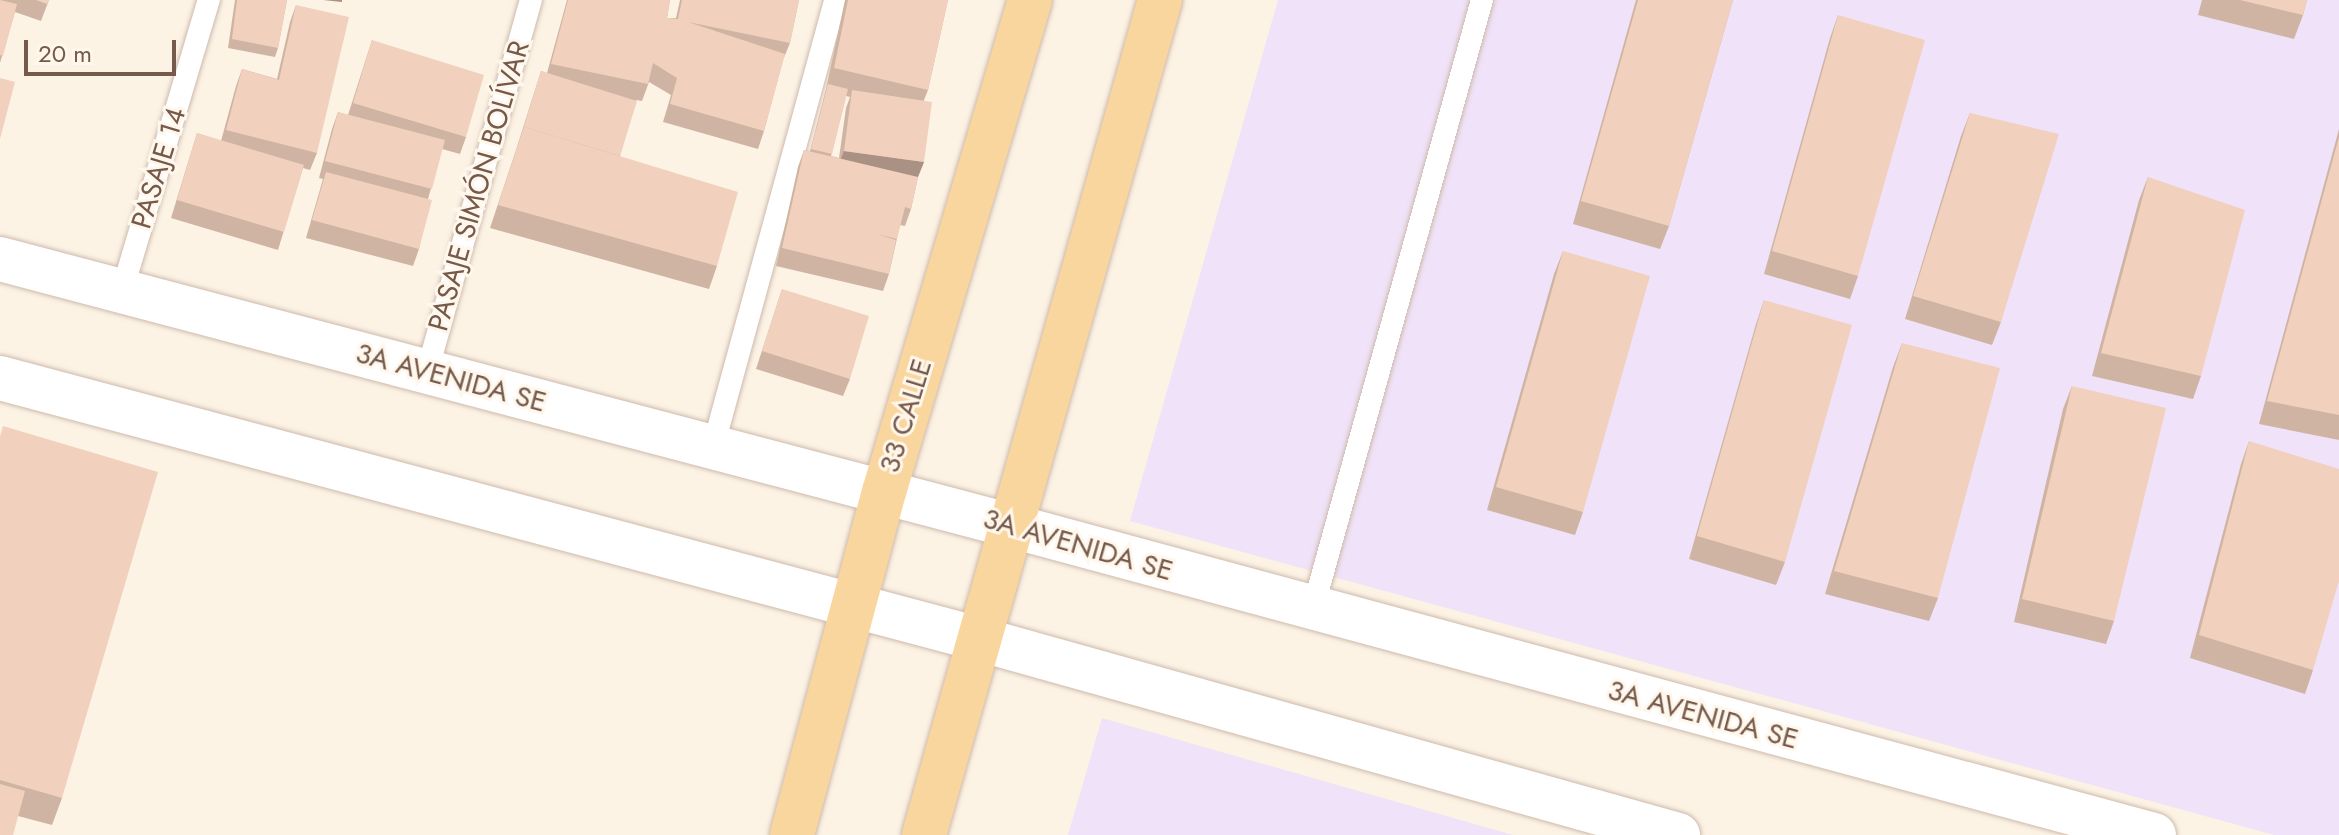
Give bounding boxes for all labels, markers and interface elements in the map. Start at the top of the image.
scale bar [28,24,180,74]
text: 20 m [38,36,92,71]
street label: PASAJE SIMÓN BOLÍVAR [421,37,537,335]
street label: PASAJE 14 [125,103,193,233]
street label: 3A AVENIDA SE [352,336,550,420]
street label: 33 CALLE [873,355,939,477]
street label: 3A AVENIDA SE [979,502,1177,588]
street label: 3A AVENIDA SE [1604,673,1802,757]

